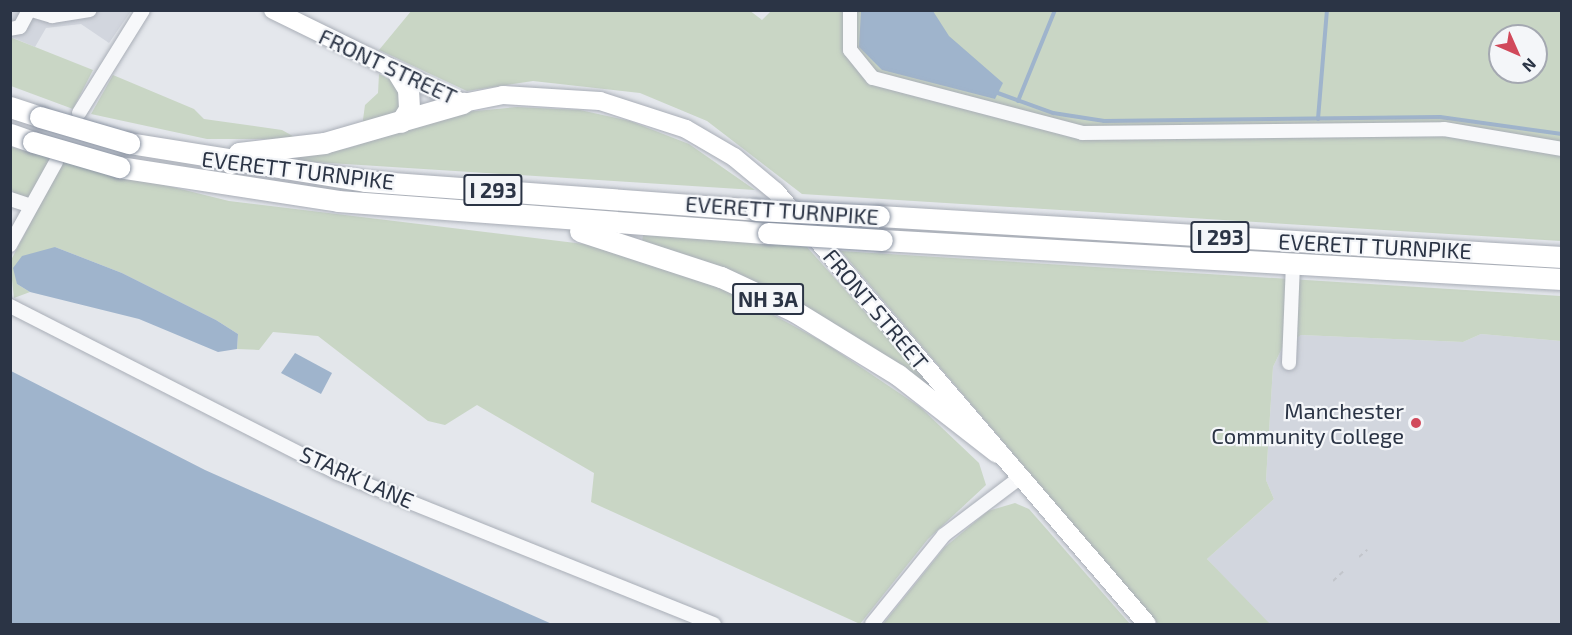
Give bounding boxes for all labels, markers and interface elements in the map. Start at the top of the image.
street label: FRONT STREET [315,22,461,110]
north arrow [1488,24,1548,84]
text: N [1519,55,1540,76]
street label: EVERETT TURNPIKE [200,145,396,195]
road number: I 293 [463,172,523,208]
street label: EVERETT TURNPIKE [684,190,880,230]
road number: I 293 [1190,219,1250,255]
street label: EVERETT TURNPIKE [1277,228,1473,264]
street label: FRONT STREET [818,243,934,375]
road number: NH 3A [732,281,804,317]
place label: Manchester Community College [1211,397,1404,448]
marker: Manchester Community College [1409,416,1423,430]
street label: STARK LANE [296,440,418,514]

